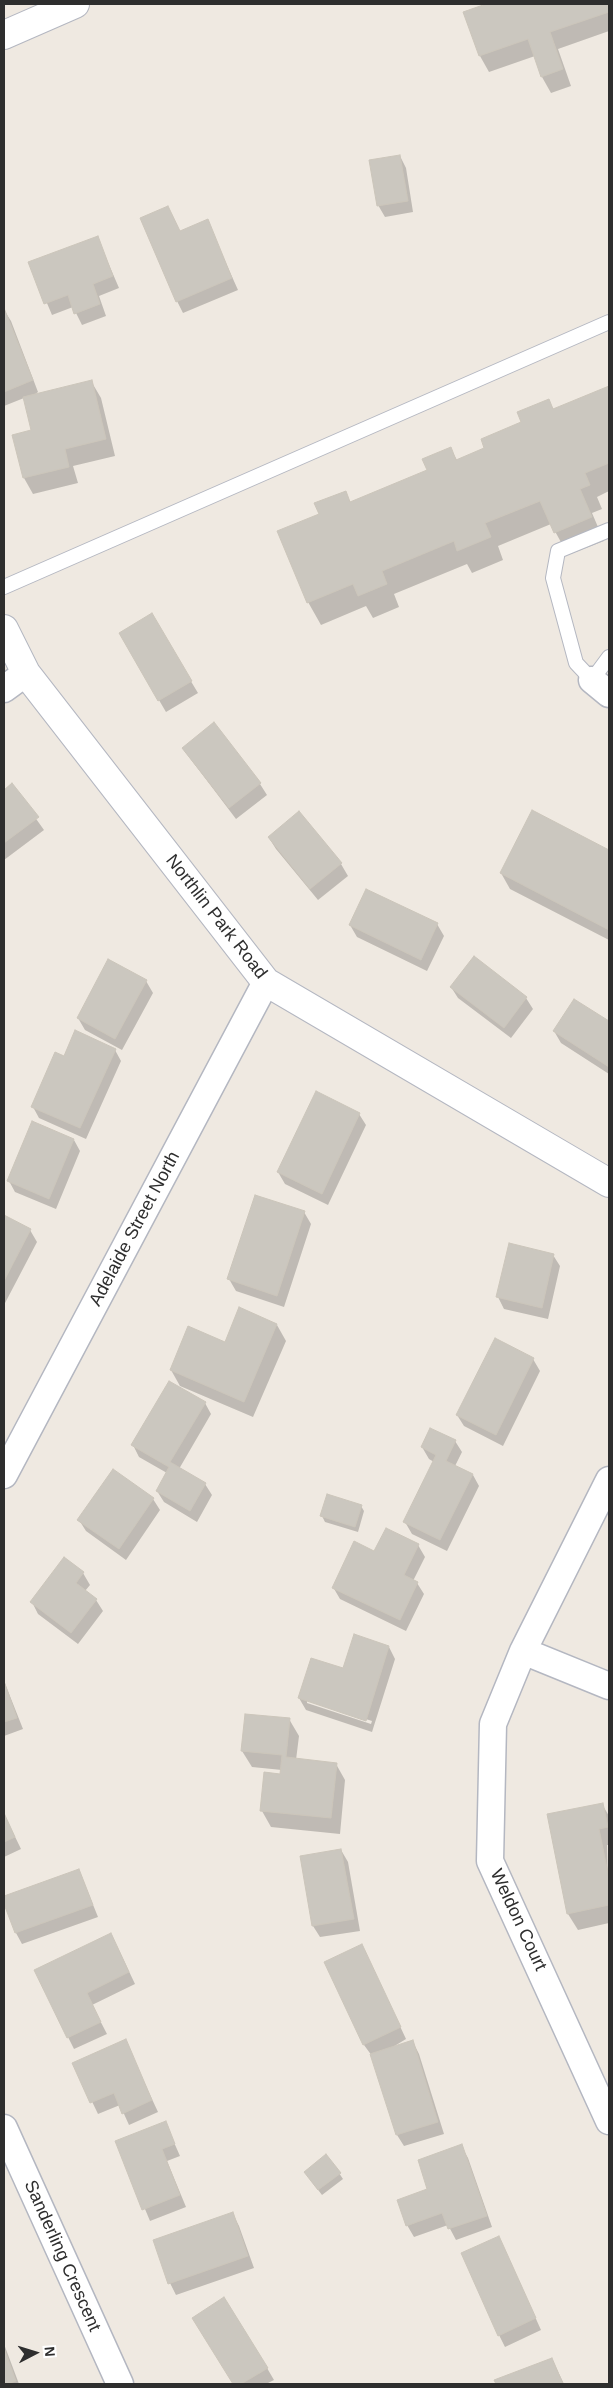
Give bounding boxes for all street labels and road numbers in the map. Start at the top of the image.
street label: Northlin Park Road [161,850,271,984]
street label: Adelaide Street North [85,1148,185,1310]
street label: Weldon Court [485,1866,551,1974]
street label: Sanderling Crescent [19,2177,105,2335]

